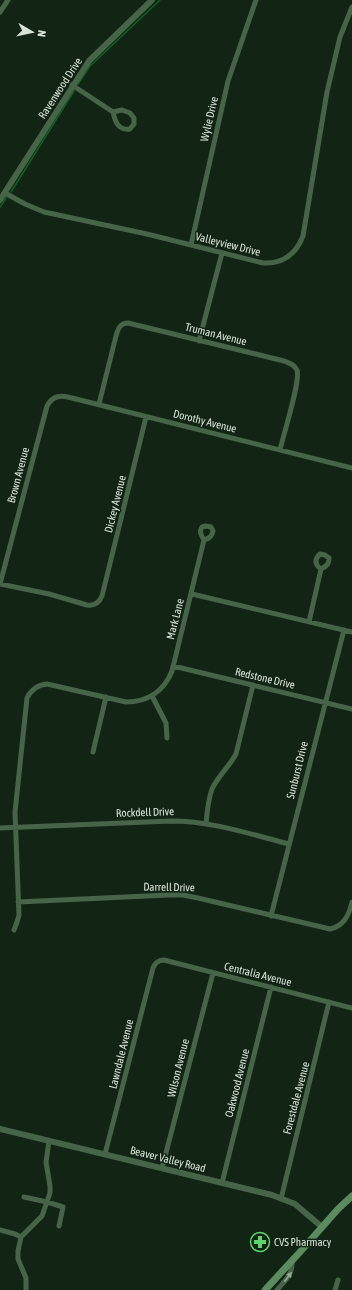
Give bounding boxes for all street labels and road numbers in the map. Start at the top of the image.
street label: Ravenwood Drive [36,55,84,121]
street label: Wylie Drive [198,95,220,143]
street label: Valleyview Drive [194,230,262,258]
street label: Truman Avenue [184,321,248,347]
street label: Dorothy Avenue [172,407,238,435]
street label: Brown Avenue [5,446,31,504]
street label: Dickey Avenue [102,474,128,534]
street label: Mark Lane [164,597,186,641]
street label: Redstone Drive [234,665,296,691]
street label: Sunburst Drive [284,740,310,800]
street label: Rockdell Drive [116,805,174,819]
street label: Darrell Drive [143,881,195,893]
street label: Centralia Avenue [223,960,293,988]
street label: Lawndale Avenue [107,1018,135,1090]
street label: Wilson Avenue [165,1038,191,1098]
street label: Oakwood Avenue [223,1047,251,1119]
street label: Forestdale Avenue [281,1060,311,1136]
street label: Beaver Valley Road [129,1144,207,1174]

